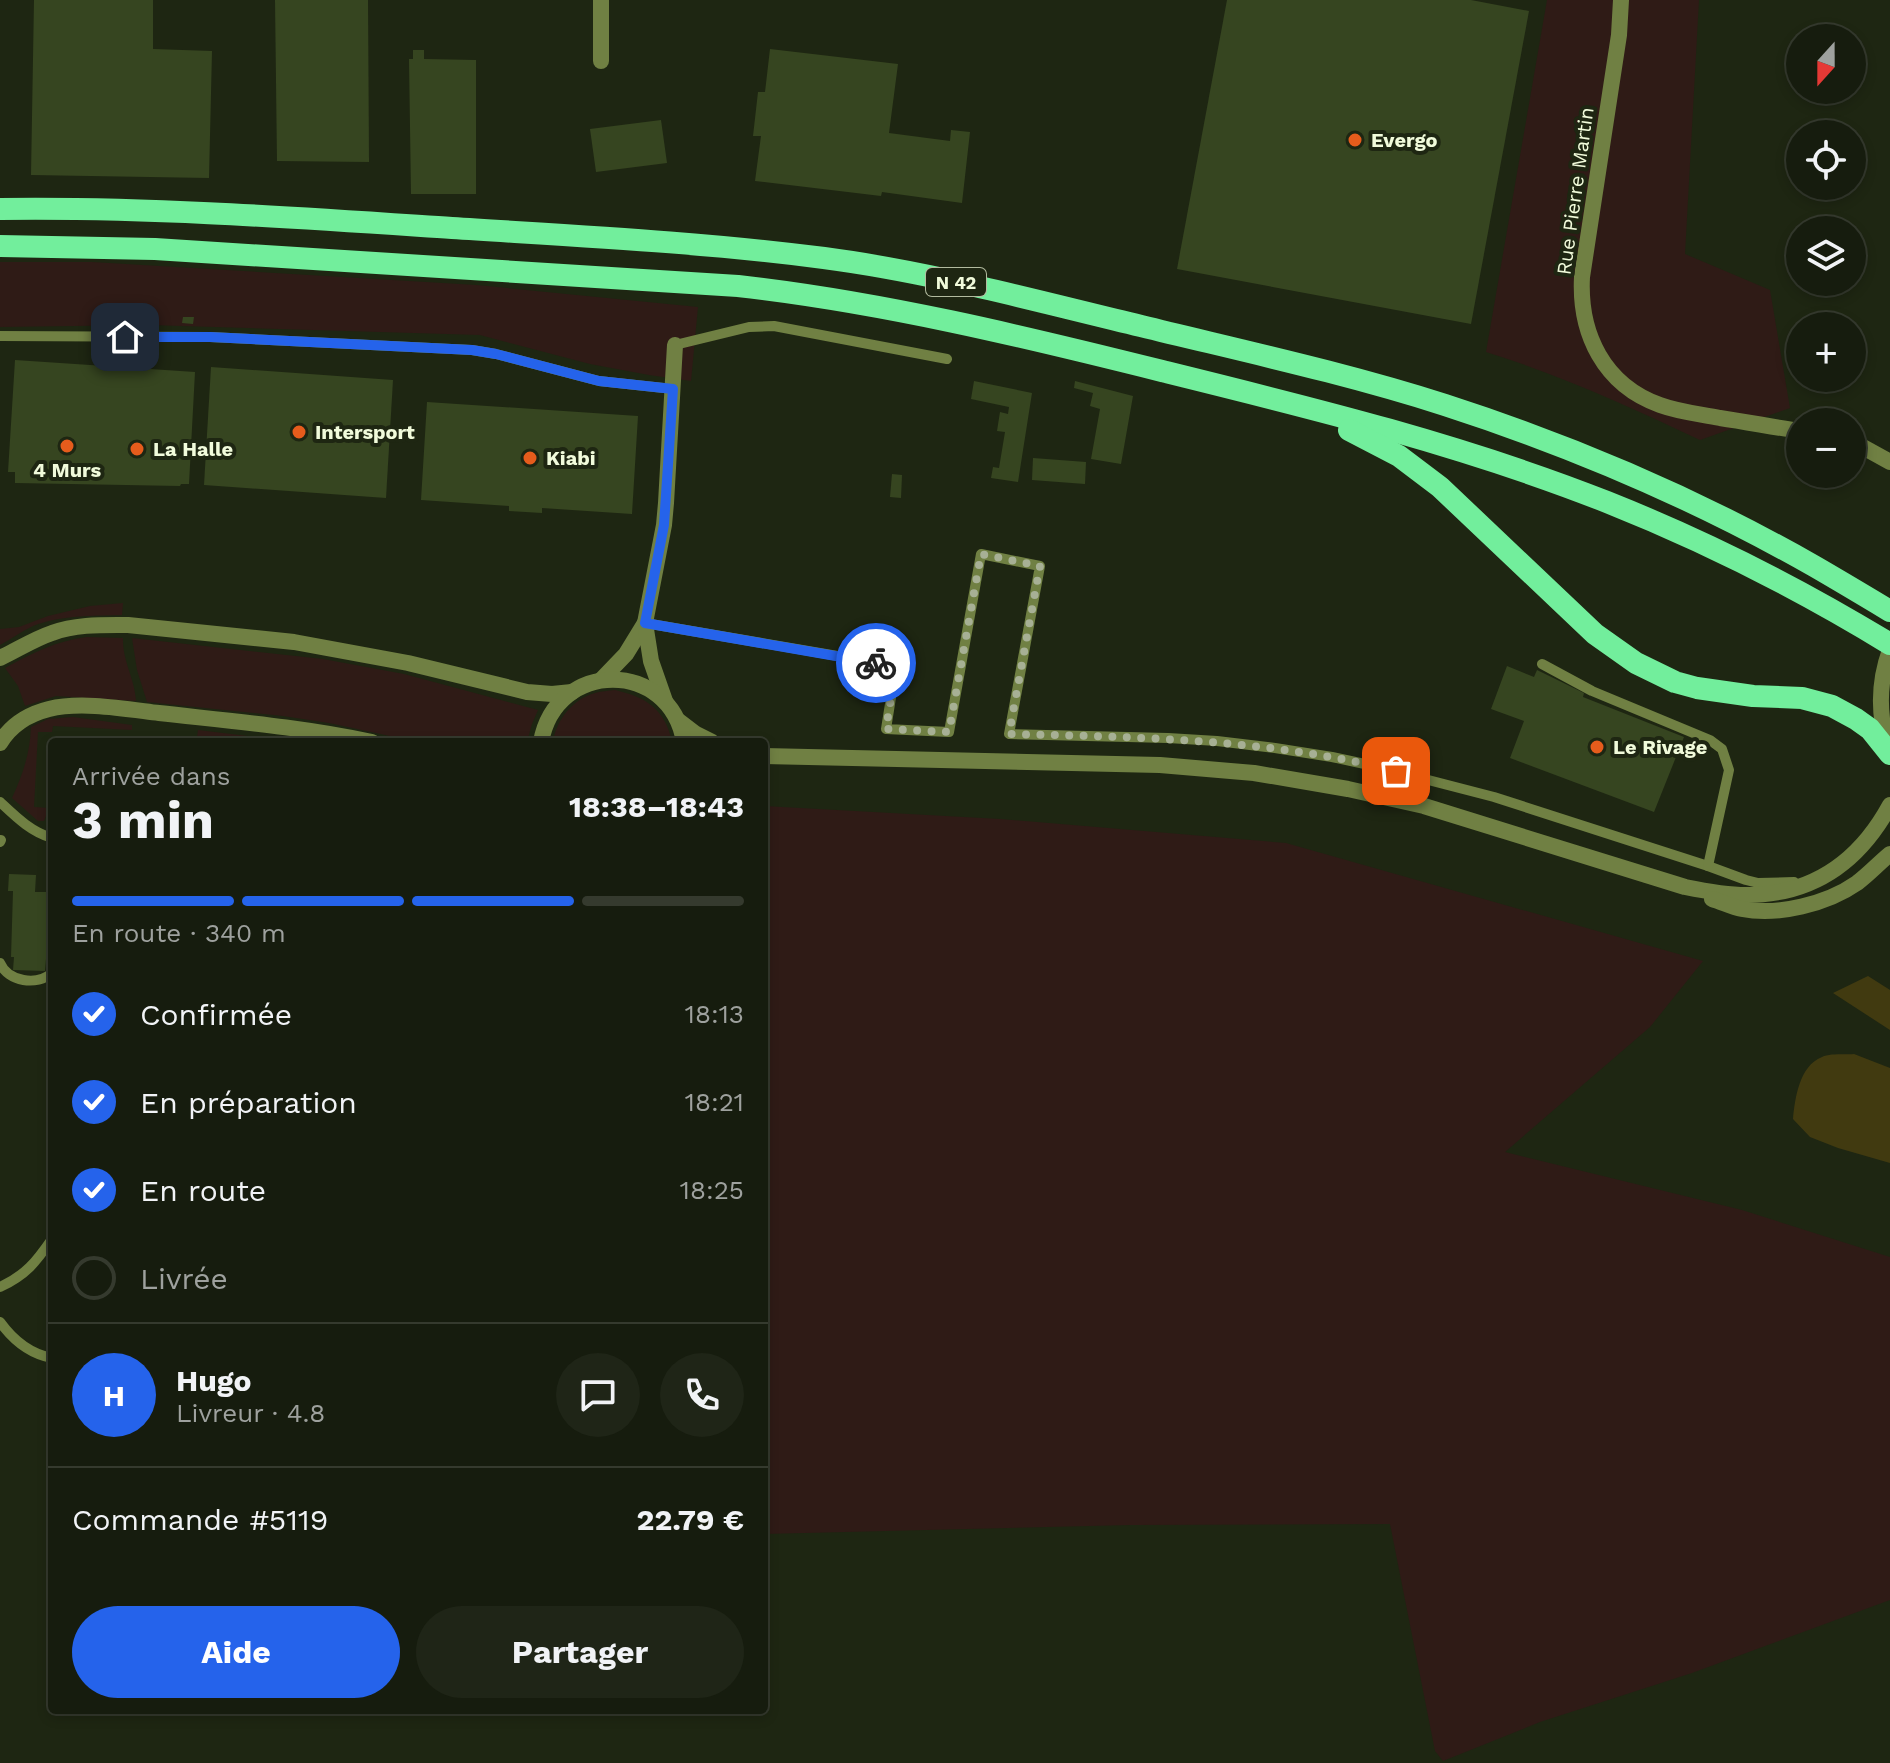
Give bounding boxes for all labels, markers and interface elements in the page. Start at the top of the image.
north arrow [1786,24,1866,104]
map controls [1786,24,1866,488]
street label: Rue Pierre Martin [1551,106,1599,276]
button: locate [1786,120,1866,200]
place label: Evergo [1371,128,1438,152]
marker: Evergo [1346,131,1364,149]
button: layers [1786,216,1866,296]
road number: N 42 [926,268,986,296]
pin [91,303,159,371]
button: + [1786,312,1866,392]
icon: home [103,315,147,359]
button: − [1786,408,1866,488]
place label: Intersport [315,420,415,444]
marker: Intersport [290,423,308,441]
marker: 4 Murs [58,437,76,455]
place label: La Halle [153,437,233,461]
marker: La Halle [128,440,146,458]
place label: Kiabi [546,446,596,470]
marker: Kiabi [521,449,539,467]
place label: 4 Murs [33,458,101,482]
courier [836,623,916,703]
icon: bike [854,641,898,685]
place label: Le Rivage [1613,735,1707,759]
pin [1362,737,1430,805]
marker: Le Rivage [1588,738,1606,756]
icon: bag [1374,749,1418,793]
text: Arrivée dans [72,761,231,791]
text: 18:38–18:43 [569,789,744,824]
text: 3 min [72,790,214,851]
text: En route · 340 m [72,918,286,948]
icon: check [72,992,116,1036]
text: Confirmée [140,997,292,1032]
text: 18:13 [685,999,744,1029]
icon: check [72,1080,116,1124]
text: En préparation [140,1085,357,1120]
text: 18:21 [685,1087,744,1117]
icon: check [72,1168,116,1212]
text: En route [140,1173,266,1208]
text: 18:25 [680,1175,744,1205]
text: Livrée [140,1261,228,1296]
button: chat [556,1353,640,1437]
button: phone [660,1353,744,1437]
text: Hugo [176,1363,252,1398]
text: H [103,1378,125,1413]
text: Livreur · 4.8 [176,1398,325,1428]
text: Commande #5119 [72,1502,328,1537]
text: 22.79 € [637,1502,744,1537]
button: Aide [72,1606,400,1698]
button: Partager [416,1606,744,1698]

